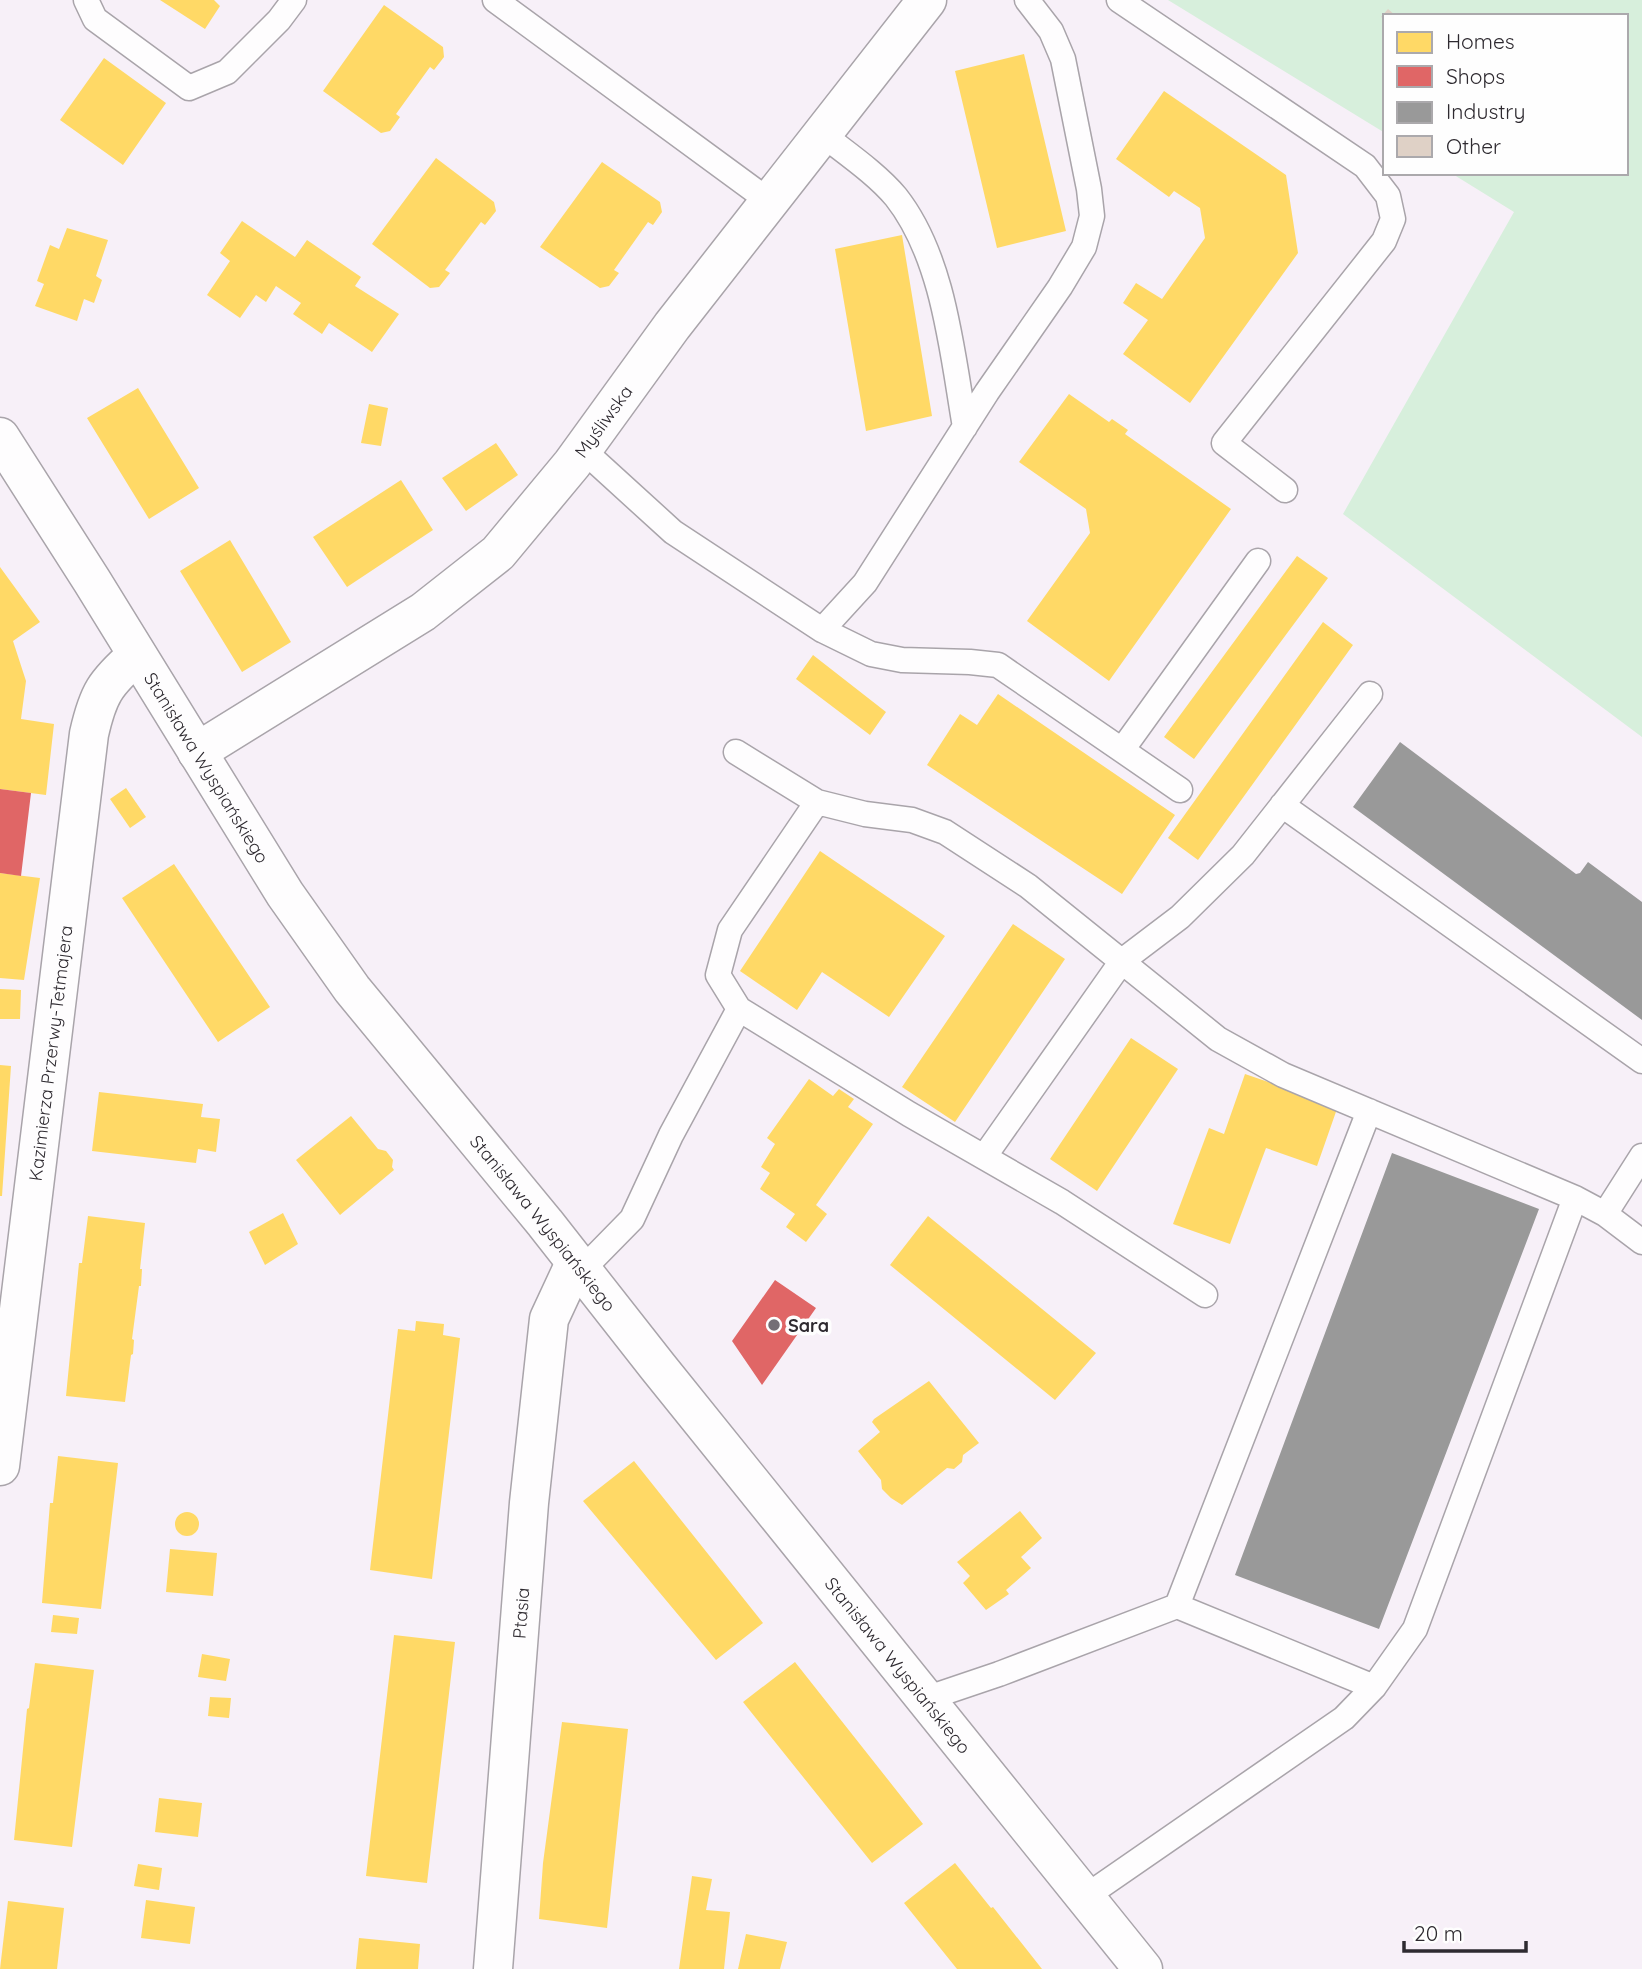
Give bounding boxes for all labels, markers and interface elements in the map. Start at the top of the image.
legend [1383,14,1628,175]
text: Homes [1446,28,1515,54]
text: Shops [1446,63,1505,89]
text: Industry [1446,98,1525,124]
text: Other [1446,133,1501,159]
street label: Myśliwska [569,380,637,462]
street label: Stanisława Wyspiańskiego [139,668,275,867]
street label: Kazimierza Przerwy-Tetmajera [23,924,77,1182]
street label: Stanisława Wyspiańskiego [465,1130,621,1316]
place label: Sara [788,1314,829,1337]
marker: Sara [766,1317,782,1333]
street label: Stanisława Wyspiańskiego [820,1572,976,1758]
street label: Ptasia [507,1587,534,1640]
scale bar [1404,1910,1526,1954]
text: 20 m [1414,1920,1463,1946]

